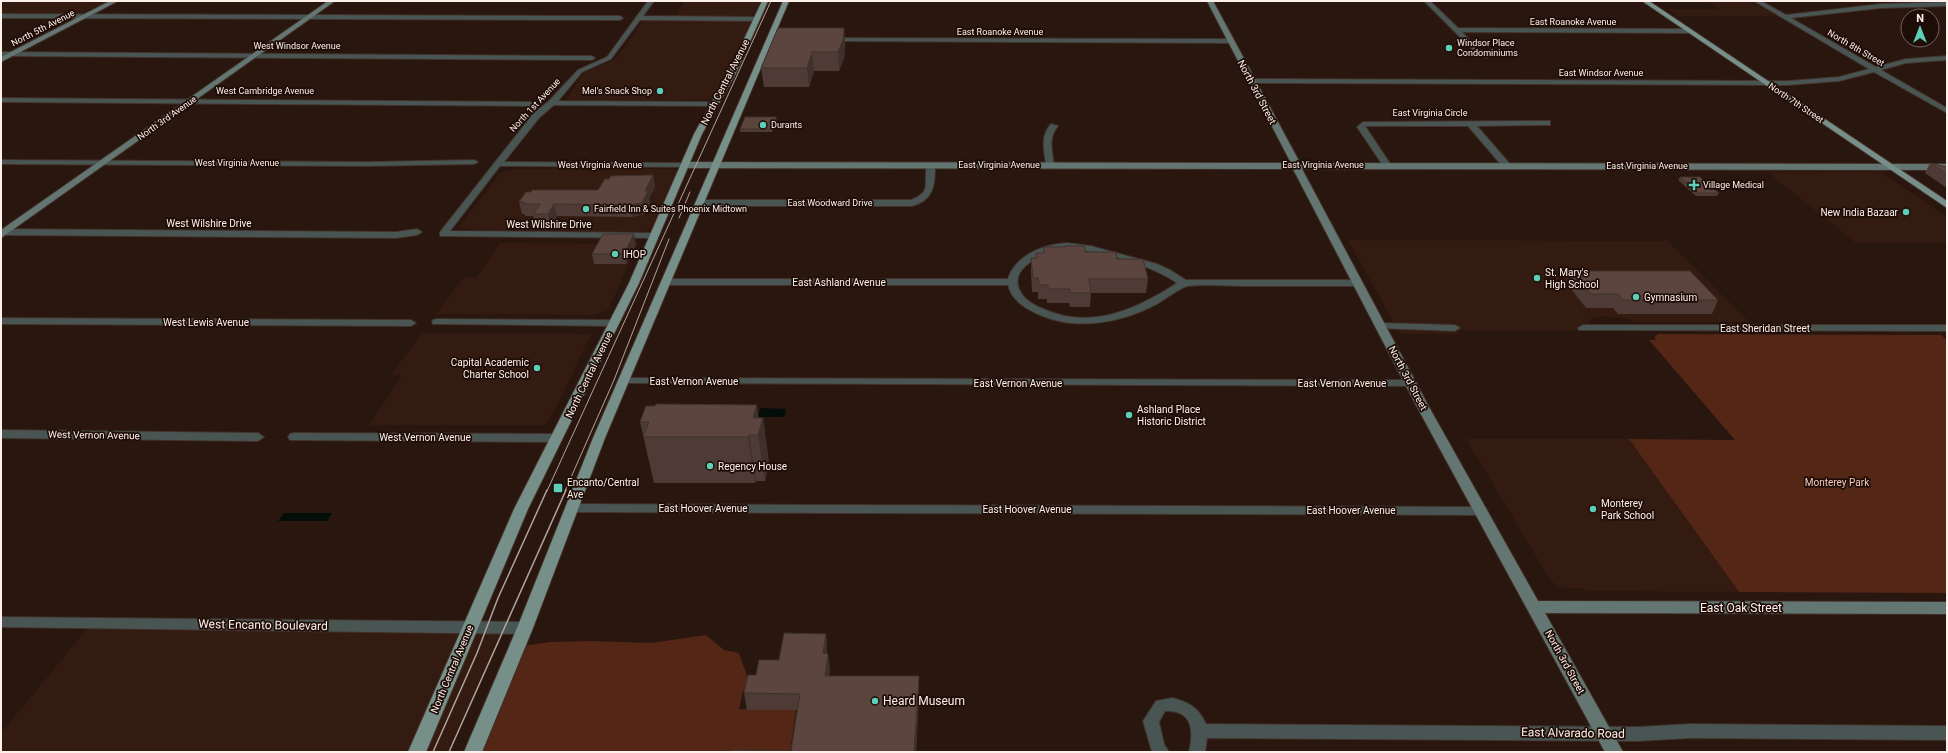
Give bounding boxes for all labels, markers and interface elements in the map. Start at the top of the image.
street label: North 5th Avenue [10,8,76,48]
north arrow [1900,8,1940,48]
text: N [1916,12,1924,25]
street label: East Roanoke Avenue [1530,17,1616,27]
street label: East Roanoke Avenue [957,27,1043,37]
street label: North 8th Street [1826,28,1886,68]
street label: North Central Avenue [699,37,751,127]
place label: Windsor Place Condominiums [1457,38,1518,58]
street label: West Windsor Avenue [253,41,341,51]
marker: Windsor Place Condominiums [1444,43,1454,53]
street label: North 3rd Street [1235,58,1279,126]
street label: East Windsor Avenue [1559,68,1643,78]
street label: North 1st Avenue [508,76,562,134]
street label: North 7th Street [1767,81,1825,125]
street label: West Cambridge Avenue [216,86,314,96]
place label: Mel's Snack Shop [582,86,652,96]
marker: Mel's Snack Shop [655,86,665,96]
street label: North 3rd Avenue [136,94,199,142]
street label: East Virginia Circle [1393,108,1468,118]
marker: Durants [758,120,768,130]
place label: Durants [771,120,803,130]
street label: West Virginia Avenue [195,158,279,168]
street label: West Virginia Avenue [558,160,642,170]
street label: East Virginia Avenue [958,160,1040,170]
street label: East Virginia Avenue [1282,160,1364,170]
street label: East Virginia Avenue [1606,161,1688,171]
marker: Village Medical [1688,179,1700,191]
place label: Village Medical [1703,180,1764,190]
street label: East Woodward Drive [787,198,873,208]
marker: Fairfield Inn & Suites Phoenix Midtown [581,204,591,214]
place label: Fairfield Inn & Suites Phoenix Midtown [594,204,747,214]
place label: New India Bazaar [1820,207,1899,218]
marker: New India Bazaar [1901,207,1911,217]
street label: West Wilshire Drive [166,218,252,229]
street label: West Wilshire Drive [506,219,592,230]
marker: IHOP [610,249,620,259]
place label: IHOP [623,249,646,260]
place label: St. Mary's High School [1545,267,1599,290]
marker: St. Mary's High School [1532,273,1542,283]
street label: East Ashland Avenue [792,277,886,288]
marker: Gymnasium [1631,292,1641,302]
place label: Gymnasium [1644,292,1697,303]
street label: West Lewis Avenue [163,317,249,328]
street label: East Sheridan Street [1720,323,1810,334]
street label: North Central Avenue [563,330,615,420]
street label: North 3rd Street [1386,344,1430,412]
place label: Capital Academic Charter School [451,357,529,380]
marker: Capital Academic Charter School [532,363,542,373]
street label: East Vernon Avenue [650,376,738,387]
street label: East Vernon Avenue [974,378,1062,389]
street label: East Vernon Avenue [1298,378,1386,389]
place label: Ashland Place Historic District [1137,404,1206,427]
marker: Ashland Place Historic District [1124,410,1134,420]
street label: West Vernon Avenue [48,429,140,441]
street label: West Vernon Avenue [379,432,471,443]
marker: Regency House [705,461,715,471]
place label: Regency House [718,461,787,472]
place label: Encanto/Central Ave [567,477,639,500]
park label: Monterey Park [1805,477,1870,488]
marker: Encanto/Central Ave [552,482,564,494]
place label: Monterey Park School [1601,498,1654,521]
street label: East Hoover Avenue [658,503,748,514]
street label: East Hoover Avenue [982,504,1072,515]
marker: Monterey Park School [1588,504,1598,514]
street label: East Hoover Avenue [1306,505,1396,516]
street label: East Oak Street [1700,601,1782,615]
street label: West Encanto Boulevard [198,617,328,633]
street label: North Central Avenue [428,623,476,715]
street label: North 3rd Street [1543,628,1587,696]
place label: Heard Museum [883,694,965,708]
marker: Heard Museum [870,696,880,706]
street label: East Alvarado Road [1521,725,1625,741]

